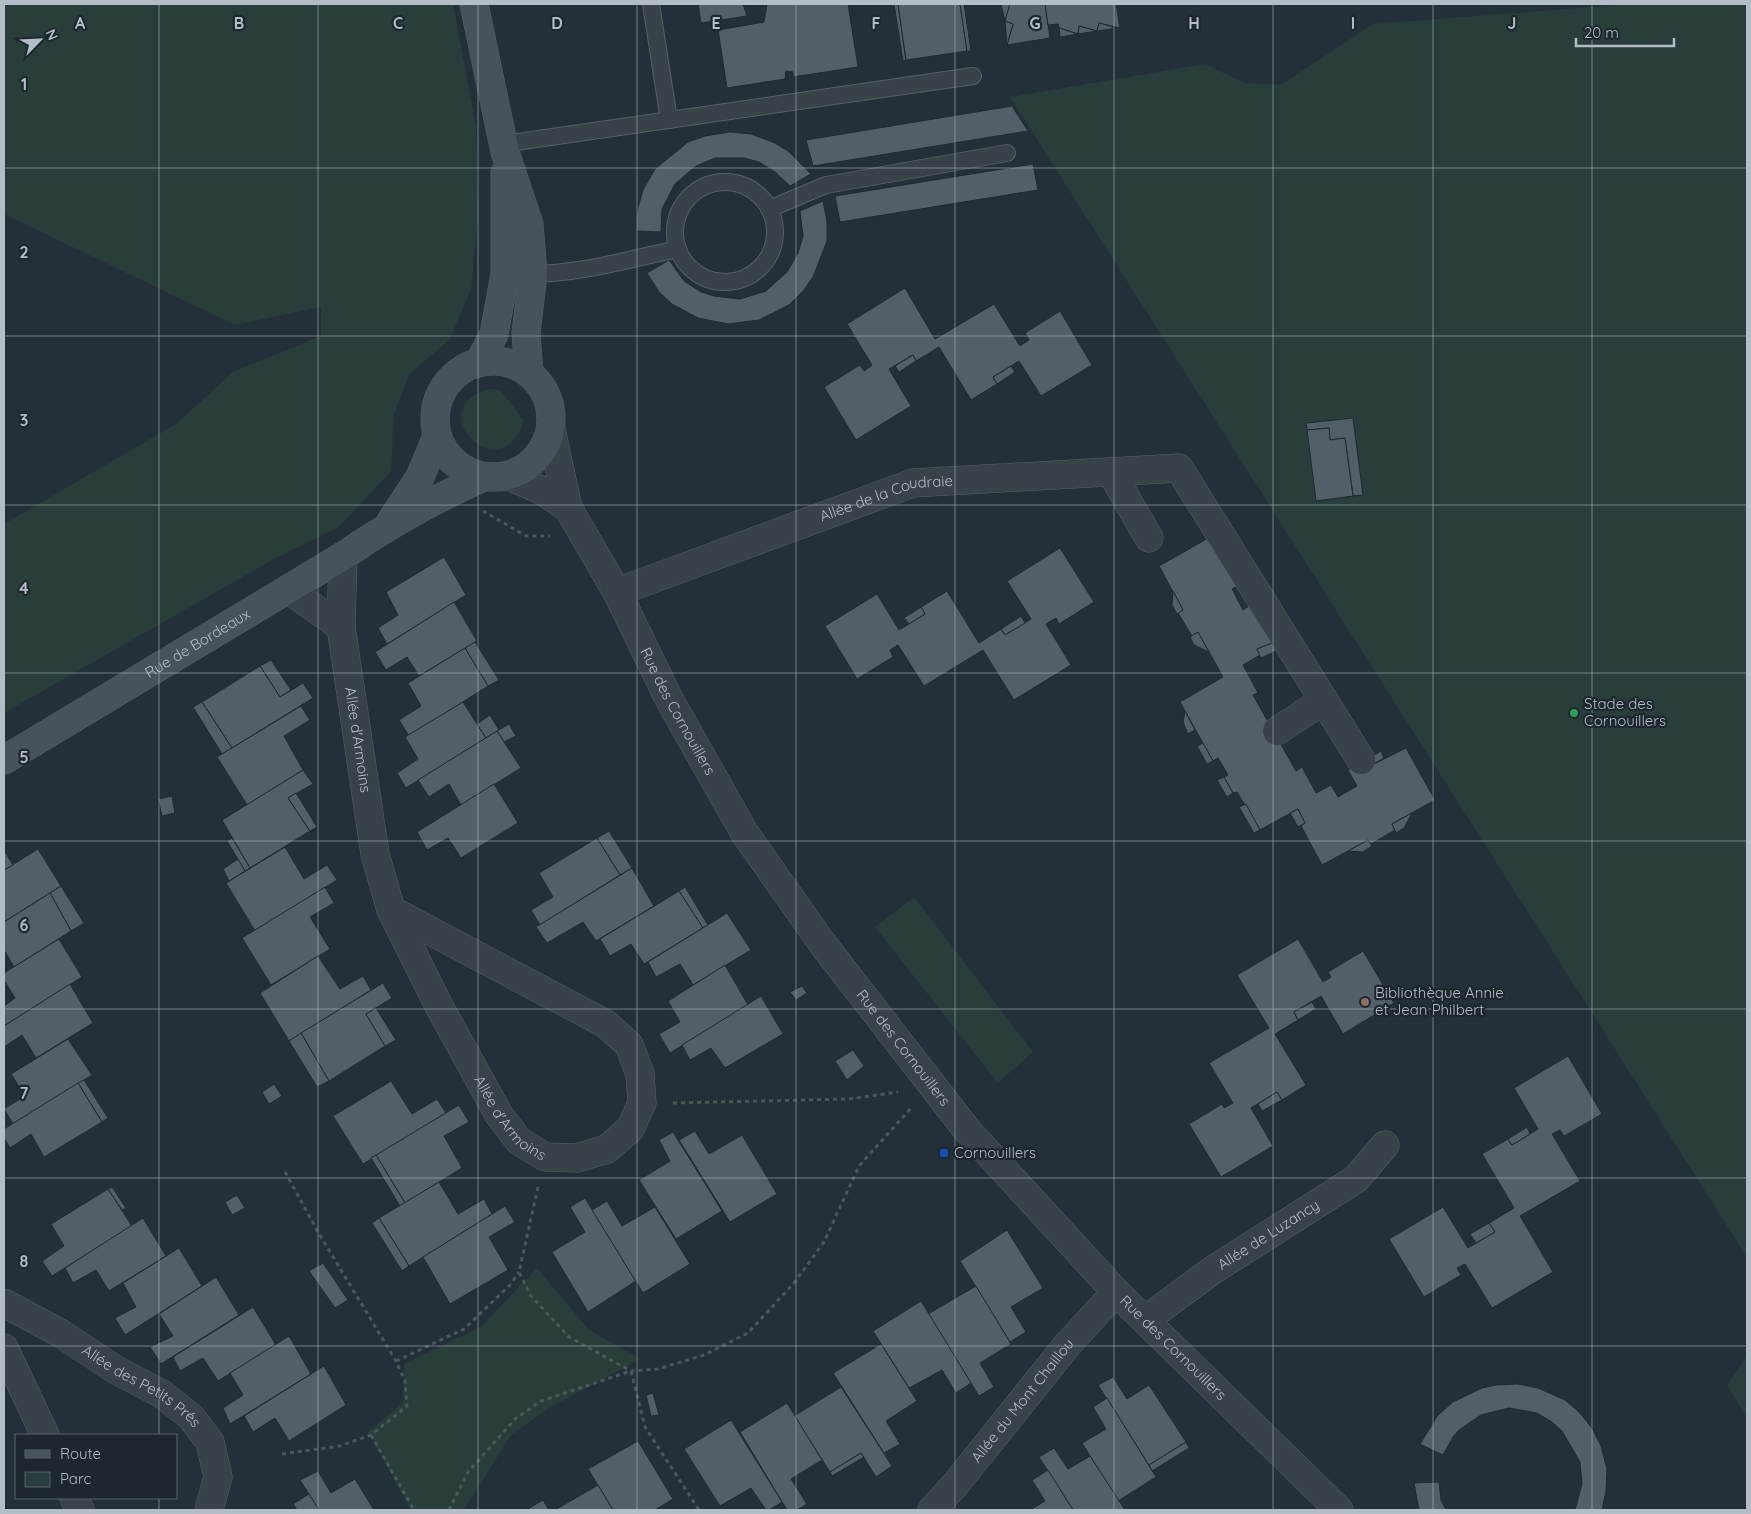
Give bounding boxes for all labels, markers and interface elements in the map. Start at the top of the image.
text: A [75,13,86,33]
text: B [234,13,244,33]
text: C [393,13,403,33]
text: D [551,13,563,33]
text: E [711,13,721,33]
text: F [872,13,881,33]
text: G [1029,13,1041,33]
text: H [1188,13,1200,33]
text: I [1351,13,1355,33]
text: J [1508,13,1516,33]
north arrow [15,15,65,65]
scale bar [1576,15,1674,47]
text: 20 m [1584,23,1619,42]
text: N [42,26,62,43]
text: 1 [21,74,27,94]
text: 2 [19,242,29,262]
text: 3 [20,410,28,430]
street label: Allée de la Coudraie [817,471,953,526]
text: 4 [19,578,29,598]
street label: Rue de Bordeaux [141,604,253,682]
street label: Rue des Cornouillers [636,644,720,778]
street label: Allée d'Armoins [341,685,376,794]
place label: Stade des Cornouillers [1584,694,1666,730]
marker: Stade des Cornouillers [1568,707,1580,719]
text: 5 [19,747,29,767]
text: 6 [20,915,29,935]
place label: Bibliothèque Annie et Jean Philbert [1375,983,1504,1019]
street label: Rue des Cornouillers [853,986,955,1109]
marker: Bibliothèque Annie et Jean Philbert [1359,996,1371,1008]
street label: Allée d'Armoins [470,1072,550,1164]
text: 7 [20,1083,29,1103]
place label: Cornouillers [954,1143,1036,1162]
marker: Cornouillers [938,1147,950,1159]
street label: Allée de Luzancy [1214,1195,1323,1274]
text: 8 [20,1251,29,1271]
street label: Rue des Cornouillers [1116,1291,1231,1404]
street label: Allée du Mont Chaillou [967,1334,1078,1466]
street label: Allée des Petits Prés [79,1340,205,1431]
legend [15,1434,178,1499]
text: Route [60,1444,101,1463]
text: Parc [60,1469,91,1488]

